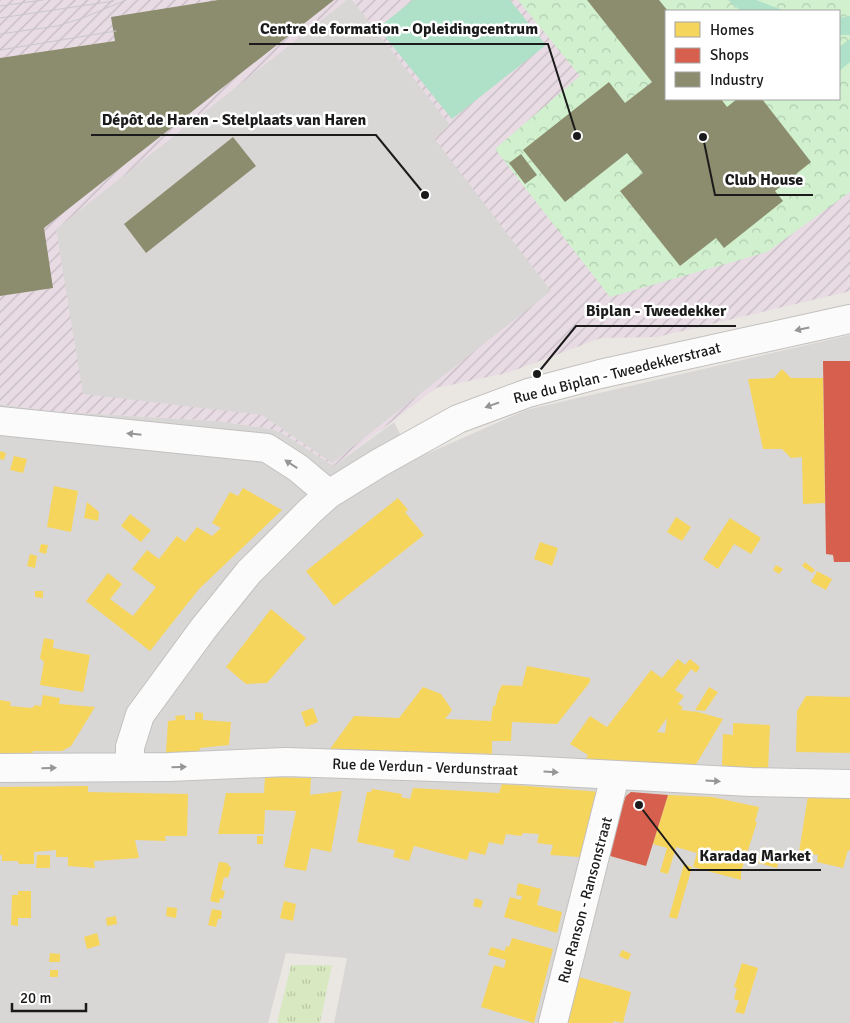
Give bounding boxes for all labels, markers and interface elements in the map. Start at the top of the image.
legend [665,10,840,100]
callout: Centre de formation - Opleidingcentrum [249,13,548,44]
text: Centre de formation - Opleidingcentrum [260,19,538,39]
text: Homes [710,21,754,39]
text: Shops [710,46,749,64]
text: Industry [710,71,763,89]
callout: Dépôt de Haren - Stelplaats van Haren [91,104,376,135]
text: Dépôt de Haren - Stelplaats van Haren [102,110,367,130]
callout: Club House [715,164,813,195]
text: Club House [725,170,803,190]
callout: Biplan - Tweedekker [576,295,736,326]
text: Biplan - Tweedekker [586,301,727,321]
one-way arrow [795,325,810,333]
street label: Rue du Biplan - Tweedekkerstraat [511,338,723,408]
one-way arrow [484,402,499,410]
one-way arrow [126,430,142,438]
one-way arrow [285,459,298,468]
street label: Rue de Verdun - Verdunstraat [332,755,518,779]
one-way arrow [171,762,187,770]
one-way arrow [41,763,57,771]
one-way arrow [543,768,559,776]
one-way arrow [705,777,721,785]
street label: Rue Ranson - Ransonstraat [554,815,616,985]
callout: Karadag Market [689,839,821,870]
text: Karadag Market [699,846,811,866]
scale bar [12,980,86,1012]
text: 20 m [20,989,51,1007]

